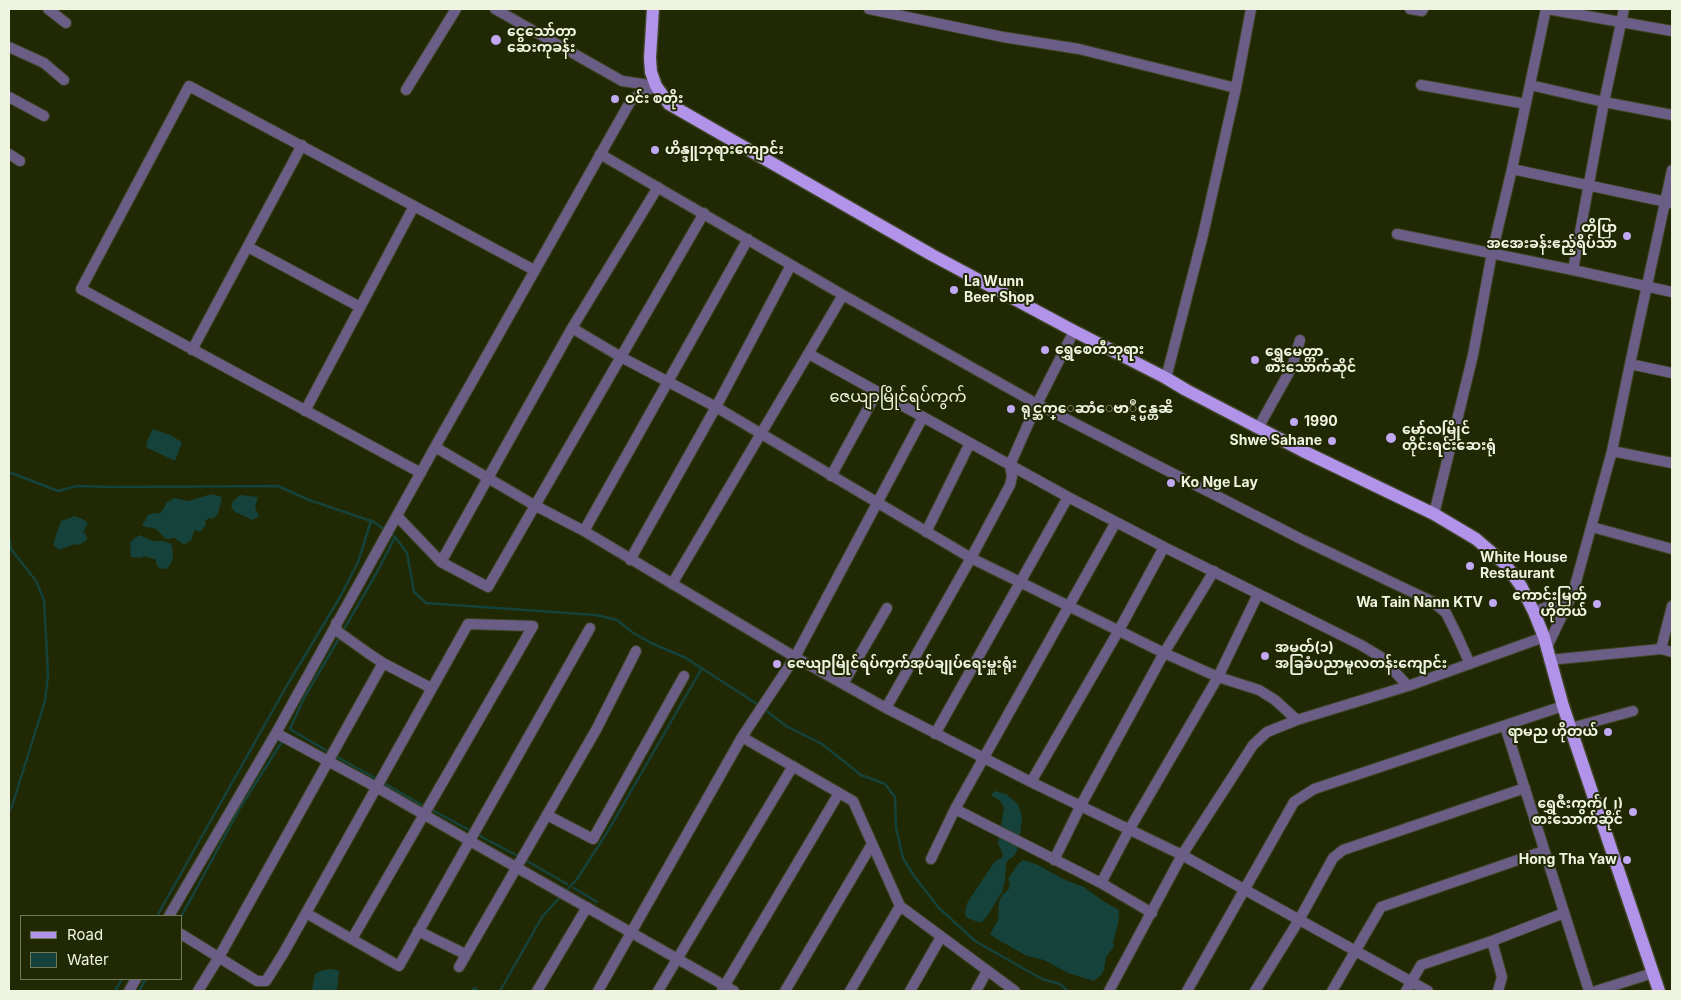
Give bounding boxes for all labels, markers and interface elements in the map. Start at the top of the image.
place label: ငွေသော်တာ ဆေးကုခန်း [507,24,576,56]
marker: ငွေသော်တာ ဆေးကုခန်း [489,33,503,47]
place label: ဝင်း စတိုး [625,91,683,107]
marker: ဝင်း စတိုး [609,93,621,105]
place label: ဟိန္ဒူဘုရားကျောင်း [665,142,784,158]
marker: ဟိန္ဒူဘုရားကျောင်း [649,144,661,156]
place label: တိပြာ အအေးခန်းဧည့်ရိပ်သာ [1487,220,1617,252]
marker: တိပြာ အအေးခန်းဧည့်ရိပ်သာ [1621,230,1633,242]
place label: La Wunn Beer Shop [964,274,1034,306]
marker: La Wunn Beer Shop [948,284,960,296]
place label: ရွှေစေတီဘုရား [1055,342,1144,358]
marker: ရွှေစေတီဘုရား [1039,344,1051,356]
place label: ရွှေမေတ္တာ စားသောက်ဆိုင် [1265,344,1356,377]
marker: ရွှေမေတ္တာ စားသောက်ဆိုင် [1249,354,1261,366]
district label: ဇေယျာမြိုင်ရပ်ကွက် [829,387,967,407]
place label: ရုင္ဆက္ေဆာံေဗာ္ဍဳင္မန္တၼိ [1021,401,1173,417]
marker: ရုင္ဆက္ေဆာံေဗာ္ဍဳင္မန္တၼိ [1005,403,1017,415]
place label: 1990 [1304,414,1338,430]
marker: 1990 [1288,416,1300,428]
place label: မော်လမြိုင် တိုင်းရင်းဆေးရုံ [1402,422,1496,454]
marker: မော်လမြိုင် တိုင်းရင်းဆေးရုံ [1384,431,1398,445]
place label: Shwe Sahane [1230,433,1322,449]
marker: Shwe Sahane [1326,435,1338,447]
place label: Ko Nge Lay [1181,475,1258,491]
marker: Ko Nge Lay [1165,477,1177,489]
place label: White House Restaurant [1480,550,1568,582]
marker: White House Restaurant [1464,560,1476,572]
place label: ကောင်းမြတ် ဟိုတယ် [1512,588,1587,620]
place label: Wa Tain Nann KTV [1356,595,1483,611]
marker: Wa Tain Nann KTV [1487,597,1499,609]
marker: ကောင်းမြတ် ဟိုတယ် [1591,598,1603,610]
place label: အမှတ်(၁) အခြခံပညာမူလတန်းကျောင်း [1275,640,1447,672]
marker: အမှတ်(၁) အခြခံပညာမူလတန်းကျောင်း [1259,650,1271,662]
place label: ဇေယျာမြိုင်ရပ်ကွက်အုပ်ချုပ်ရေးမှူးရုံး [787,656,1017,672]
marker: ဇေယျာမြိုင်ရပ်ကွက်အုပ်ချုပ်ရေးမှူးရုံး [771,658,783,670]
place label: ရာမည ဟိုတယ် [1508,724,1598,740]
marker: ရာမည ဟိုတယ် [1602,726,1614,738]
place label: ရွှေဇီးကွက်(၂) စားသောက်ဆိုင် [1532,796,1623,829]
marker: ရွှေဇီးကွက်(၂) စားသောက်ဆိုင် [1627,806,1639,818]
place label: Hong Tha Yaw [1519,852,1617,868]
marker: Hong Tha Yaw [1621,854,1633,866]
legend [20,915,182,980]
text: Road [67,925,103,944]
text: Water [67,950,109,969]

